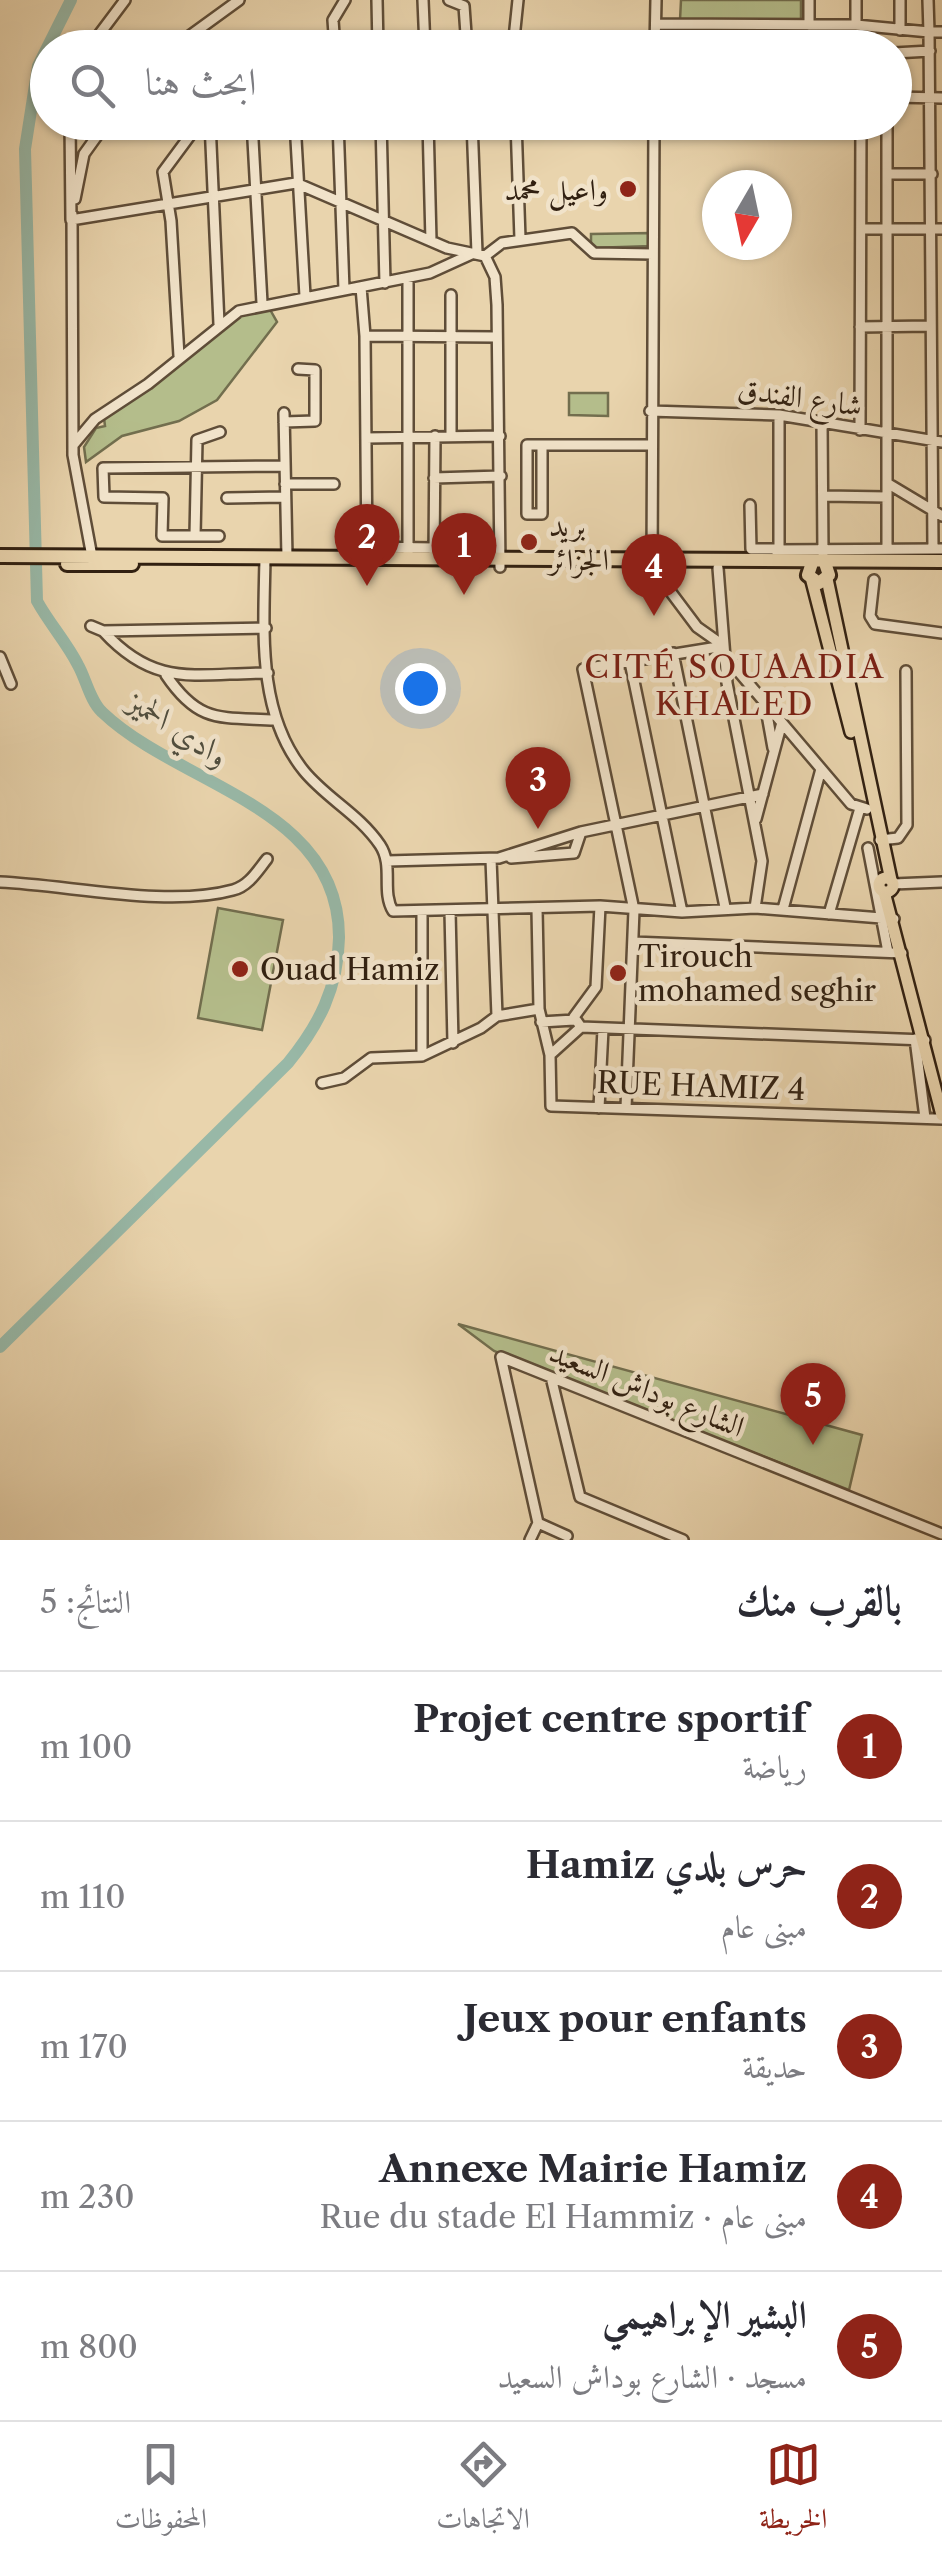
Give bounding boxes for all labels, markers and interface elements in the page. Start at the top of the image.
search box [30,30,912,140]
icon: search [65,58,120,113]
text: ابحث هنا [145,58,256,105]
north arrow [702,170,792,260]
place label: واعيل محمد [505,171,608,211]
marker: واعيل محمد [617,178,639,200]
street label: شارع الفندق [734,370,865,431]
pin: 2 [334,504,400,586]
place label: بريد الجزائر [546,507,609,579]
pin: 1 [432,512,496,595]
marker: بريد الجزائر [518,531,540,553]
pin: 4 [622,534,686,616]
district label: CITÉ SOUAADIA KHALED [584,647,886,723]
your location [395,663,446,714]
water label: وادي الحميز [116,680,237,780]
pin: 3 [506,746,570,829]
place label: Tirouch mohamed seghir [638,938,877,1009]
place label: Ouad Hamiz [260,951,439,988]
marker: Ouad Hamiz [229,958,251,980]
marker: Tirouch mohamed seghir [607,962,629,984]
street label: RUE HAMIZ 4 [596,1064,806,1108]
street label: الشارع بوداش السعيد [542,1333,750,1451]
pin: 5 [780,1362,846,1445]
text: بالقرب منك [736,1574,902,1626]
text: النتائج: 5 [40,1582,131,1621]
text: Projet centre sportif [413,1695,807,1742]
text: 100 m [40,1727,132,1766]
text: 1 [862,1727,877,1766]
text: رياضة [742,1747,807,1786]
text: حرس بلدي Hamiz [526,1841,807,1888]
text: 110 m [40,1877,126,1916]
text: 2 [860,1877,879,1916]
text: مبنى عام [721,1907,807,1946]
text: Jeux pour enfants [463,1995,807,2042]
text: 170 m [40,2027,128,2066]
text: 3 [860,2027,879,2066]
text: حديقة [742,2047,807,2086]
text: Annexe Mairie Hamiz [379,2145,807,2192]
text: 230 m [40,2177,135,2216]
text: 4 [860,2177,879,2216]
text: مبنى عام · Rue du stade El Hammiz [319,2197,807,2236]
text: البشير الإبراهيمي [602,2291,807,2338]
text: 800 m [40,2327,138,2366]
text: 5 [861,2327,878,2366]
text: مسجد · الشارع بوداش السعيد [497,2357,807,2396]
tab: المحفوظات [115,2437,207,2546]
tab: الاتجاهات [436,2437,530,2546]
tab: الخريطة [759,2437,827,2546]

